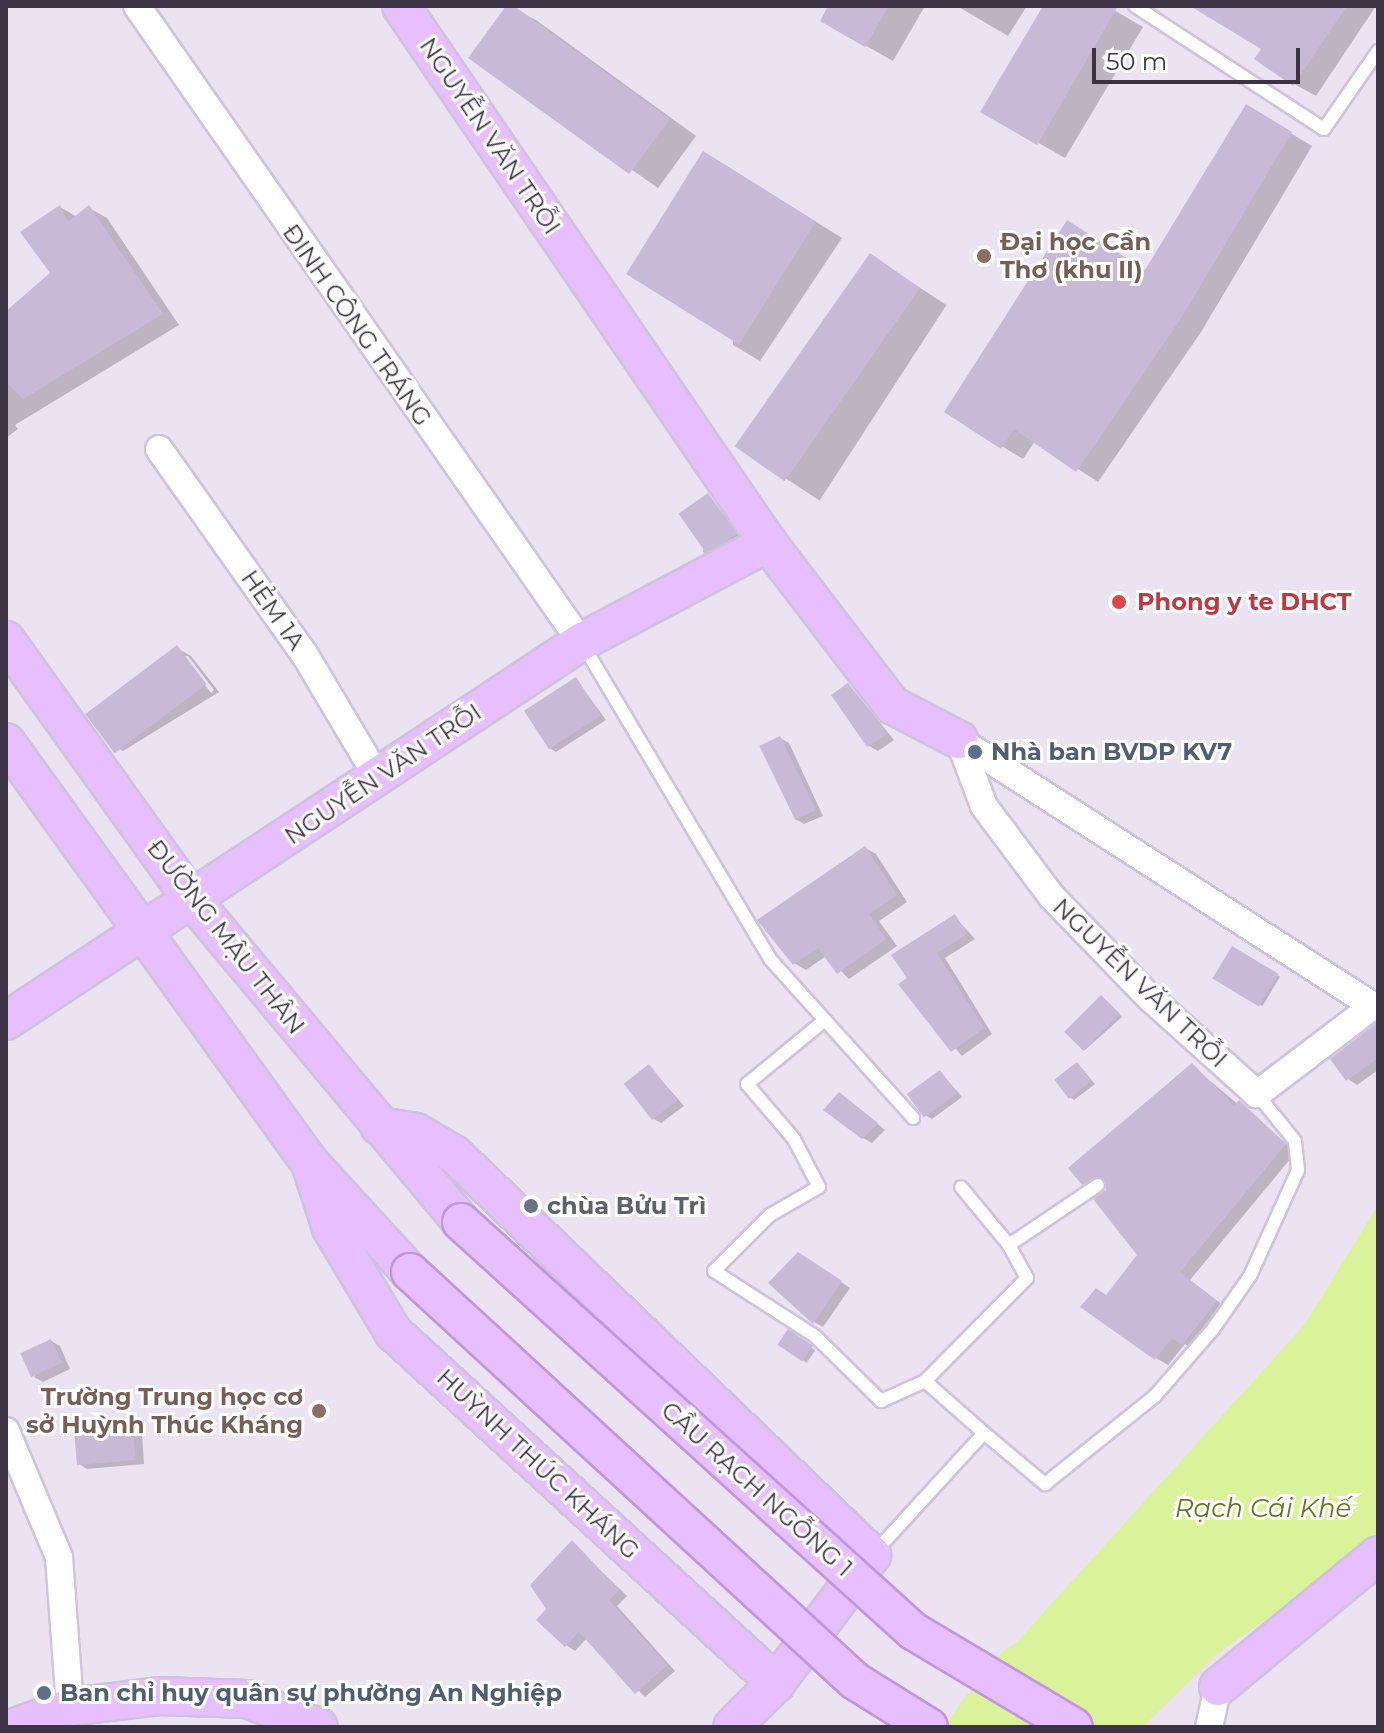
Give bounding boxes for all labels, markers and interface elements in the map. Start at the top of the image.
street label: NGUYỄN VĂN TRỖI [413,32,567,240]
scale bar [1096,32,1304,82]
text: 50 m [1106,47,1167,76]
street label: ĐINH CÔNG TRÁNG [276,219,438,431]
place label: Đại học Cần Thơ (khu II) [1000,228,1151,284]
marker: Đại học Cần Thơ (khu II) [975,247,993,265]
street label: HẺM 1A [235,565,311,655]
place label: Phong y te DHCT [1137,588,1351,616]
marker: Phong y te DHCT [1108,591,1130,613]
street label: NGUYỄN VĂN TRỖI [279,697,487,851]
place label: Nhà ban BVDP KV7 [991,738,1232,766]
marker: Nhà ban BVDP KV7 [966,743,984,761]
street label: ĐƯỜNG MẬU THÂN [141,834,311,1040]
street label: NGUYỄN VĂN TRỖI [1047,892,1233,1074]
place label: chùa Bửu Trì [547,1192,706,1220]
marker: chùa Bửu Trì [522,1197,540,1215]
street label: HUỲNH THÚC KHÁNG [431,1363,645,1565]
place label: Trường Trung học cơ sở Huỳnh Thúc Kháng [26,1383,303,1439]
street label: CẦU RẠCH NGỖNG 1 [656,1396,858,1582]
marker: Trường Trung học cơ sở Huỳnh Thúc Kháng [310,1402,328,1420]
water label: Rạch Cái Khế [1175,1493,1351,1525]
place label: Ban chỉ huy quân sự phường An Nghiệp [60,1679,562,1707]
marker: Ban chỉ huy quân sự phường An Nghiệp [35,1684,53,1702]

